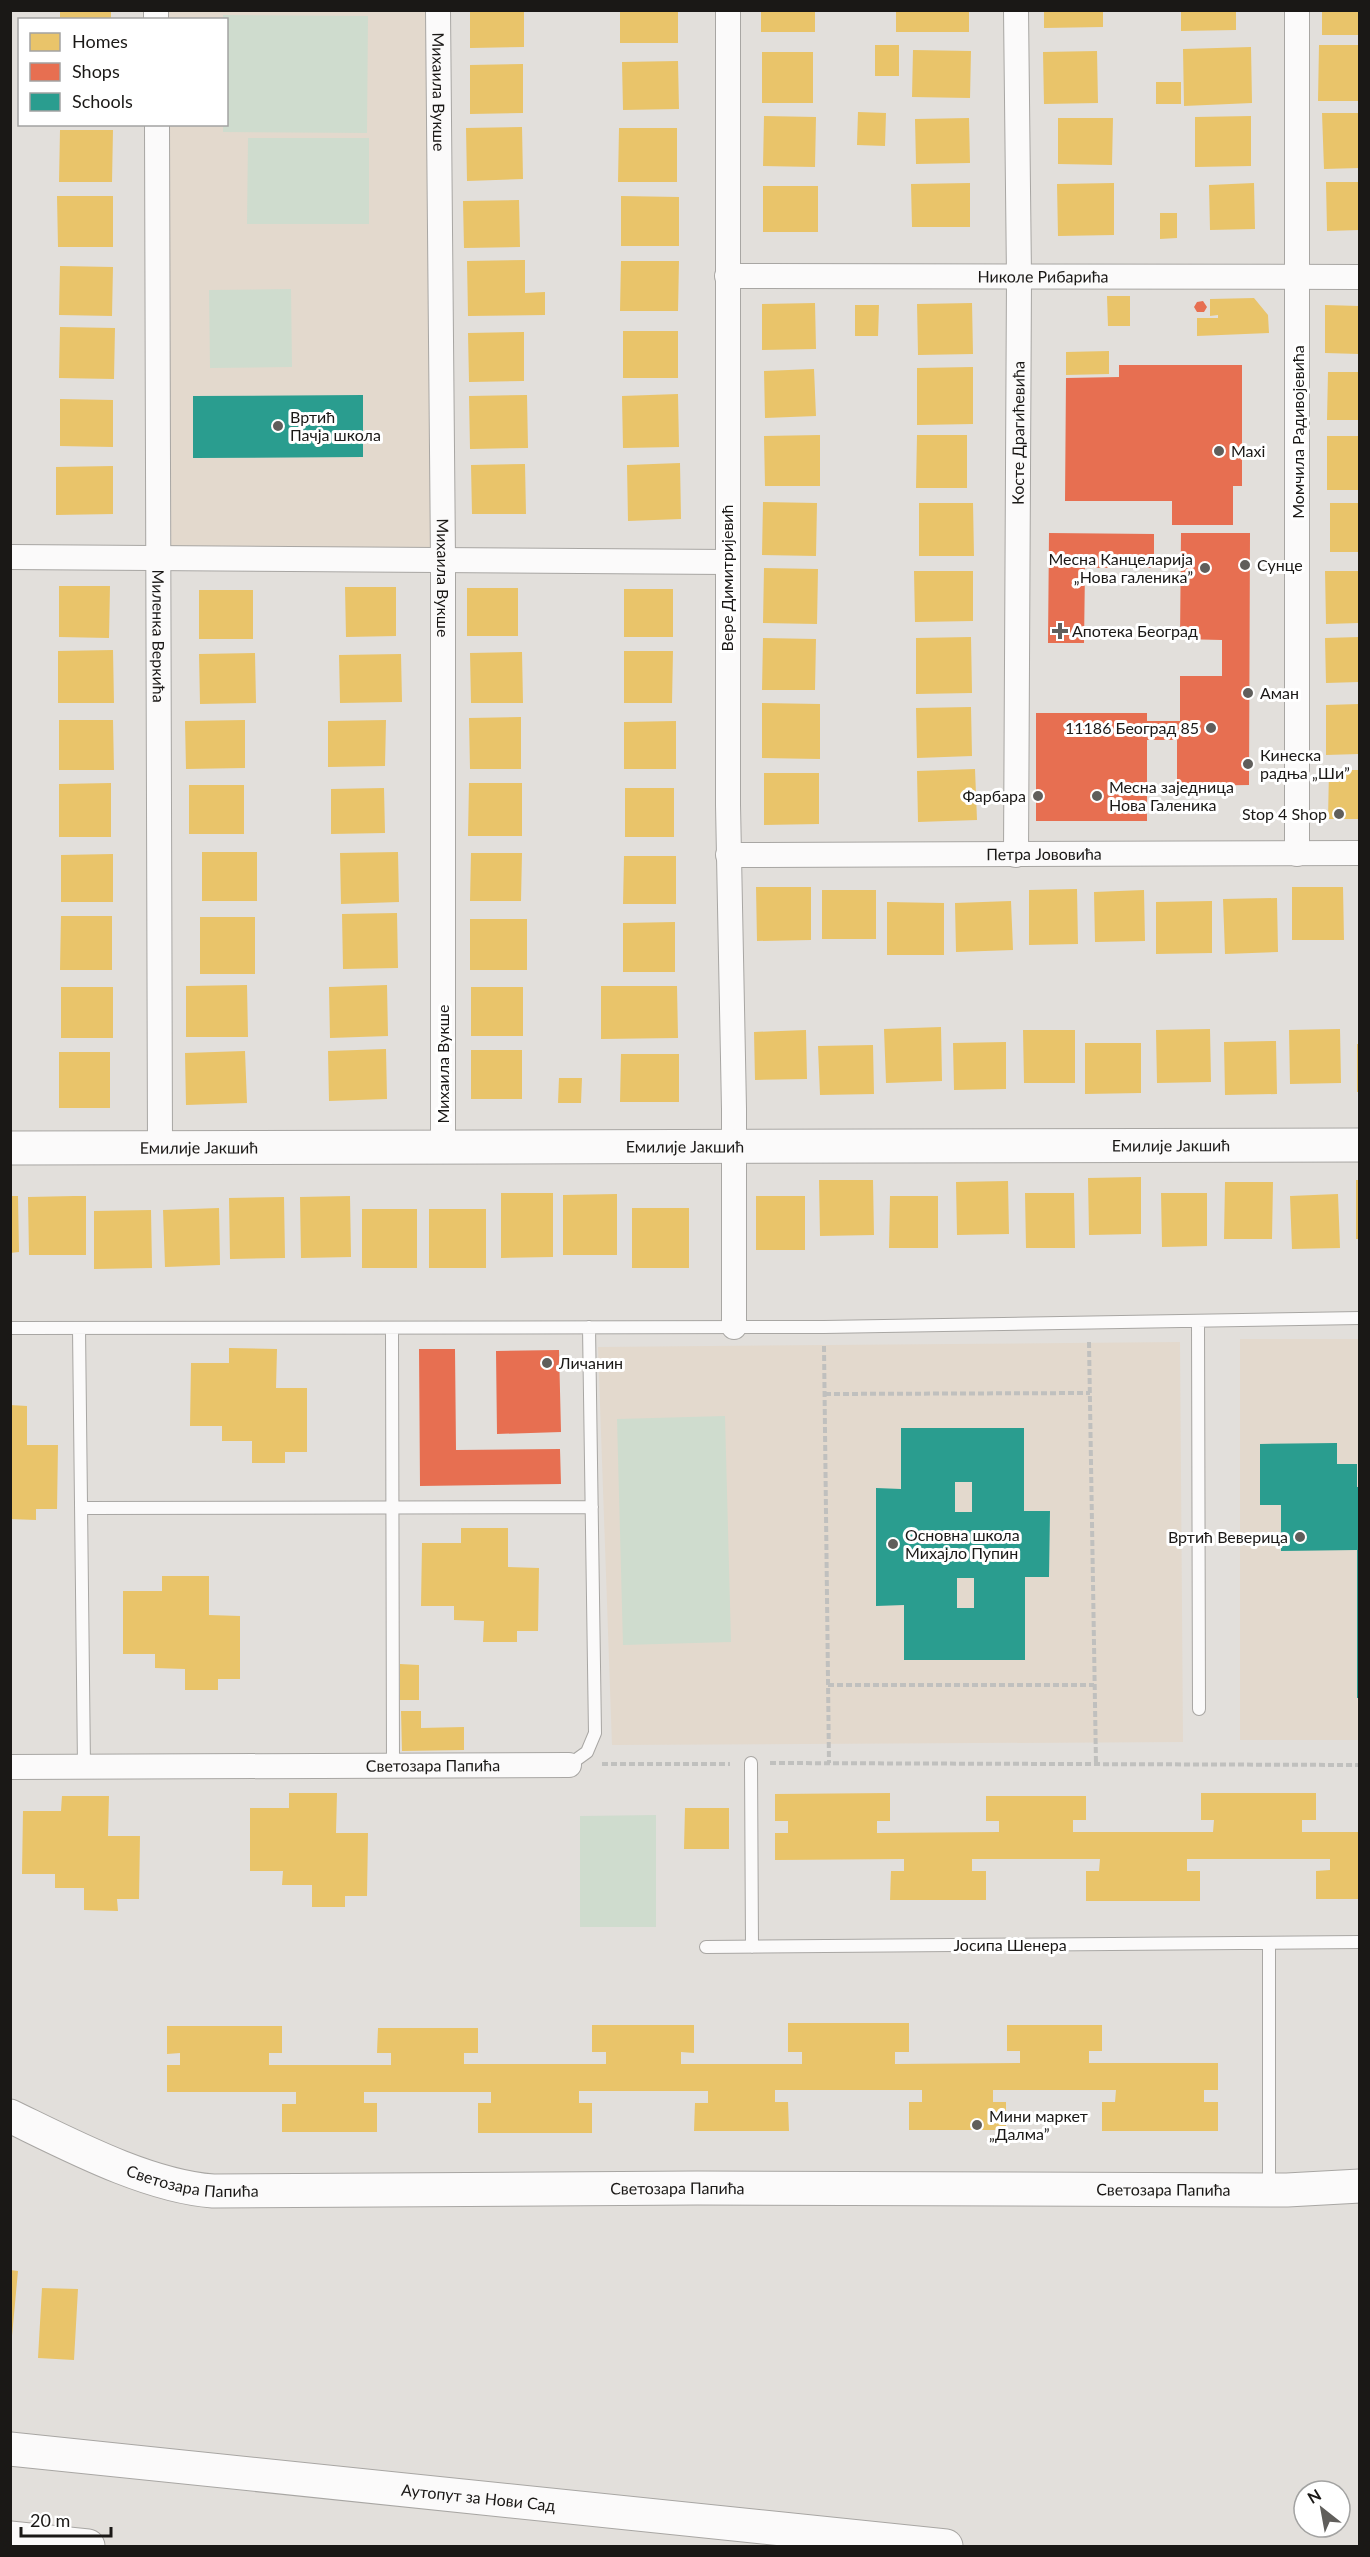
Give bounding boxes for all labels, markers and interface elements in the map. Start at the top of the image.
legend [18,18,228,126]
text: Homes [72,30,128,52]
street label: Михаила Вукше [429,32,449,152]
text: Shops [72,60,120,82]
text: Schools [72,90,133,112]
street label: Николе Рибарића [977,266,1109,286]
street label: Момчила Радивојевића [1288,345,1307,519]
street label: Косте Драгићевића [1008,361,1028,505]
place label: Вртић Пачја школа [290,407,381,444]
marker: Вртић Пачја школа [271,419,285,433]
place label: Maxi [1231,441,1265,460]
marker: Maxi [1212,444,1226,458]
street label: Вере Димитријевић [717,505,736,651]
street label: Михаила Вукше [434,518,453,637]
place label: Месна Канцеларија „Нова галеника” [1048,549,1193,586]
place label: Сунце [1257,555,1303,574]
marker: Сунце [1238,558,1252,572]
marker: Месна Канцеларија „Нова галеника” [1198,561,1212,575]
street label: Миленка Веркића [149,569,169,703]
place label: Апотека Београд [1072,621,1198,640]
marker: Апотека Београд [1053,624,1067,638]
place label: Аман [1260,683,1299,702]
marker: Аман [1241,686,1255,700]
place label: 11186 Београд 85 [1065,718,1199,737]
marker: 11186 Београд 85 [1204,721,1218,735]
place label: Кинеска радња „Ши” [1260,745,1350,782]
marker: Кинеска радња „Ши” [1241,757,1255,771]
place label: Месна заједница Нова Галеника [1109,777,1234,814]
place label: Фарбара [963,786,1026,805]
marker: Фарбара [1031,789,1045,803]
marker: Месна заједница Нова Галеника [1090,789,1104,803]
place label: Stop 4 Shop [1242,804,1327,823]
marker: Stop 4 Shop [1332,807,1346,821]
street label: Петра Јововића [986,844,1102,863]
street label: Михаила Вукше [433,1005,452,1123]
street label: Емилије Јакшић [1112,1135,1230,1155]
street label: Емилије Јакшић [626,1136,744,1156]
street label: Емилије Јакшић [140,1137,258,1157]
place label: Личанин [558,1353,623,1372]
marker: Личанин [540,1356,554,1370]
place label: Основна школа Михајло Пупин [905,1525,1020,1562]
place label: Вртић Веверица [1168,1527,1288,1546]
marker: Вртић Веверица [1293,1530,1307,1544]
marker: Основна школа Михајло Пупин [886,1537,900,1551]
street label: Светозара Папића [366,1755,500,1775]
street label: Јосипа Шенера [953,1935,1067,1954]
place label: Мини маркет „Далма” [989,2106,1088,2143]
marker: Мини маркет „Далма” [970,2118,984,2132]
street label: Светозара Папића [124,2160,259,2200]
street label: Светозара Папића [610,2178,745,2198]
street label: Светозара Папића [1096,2179,1231,2199]
north arrow [1292,2479,1352,2539]
street label: Аутопут за Нови Сад [401,2480,557,2514]
text: N [1304,2484,1324,2507]
scale bar [21,2500,111,2538]
text: 20 m [30,2509,70,2531]

